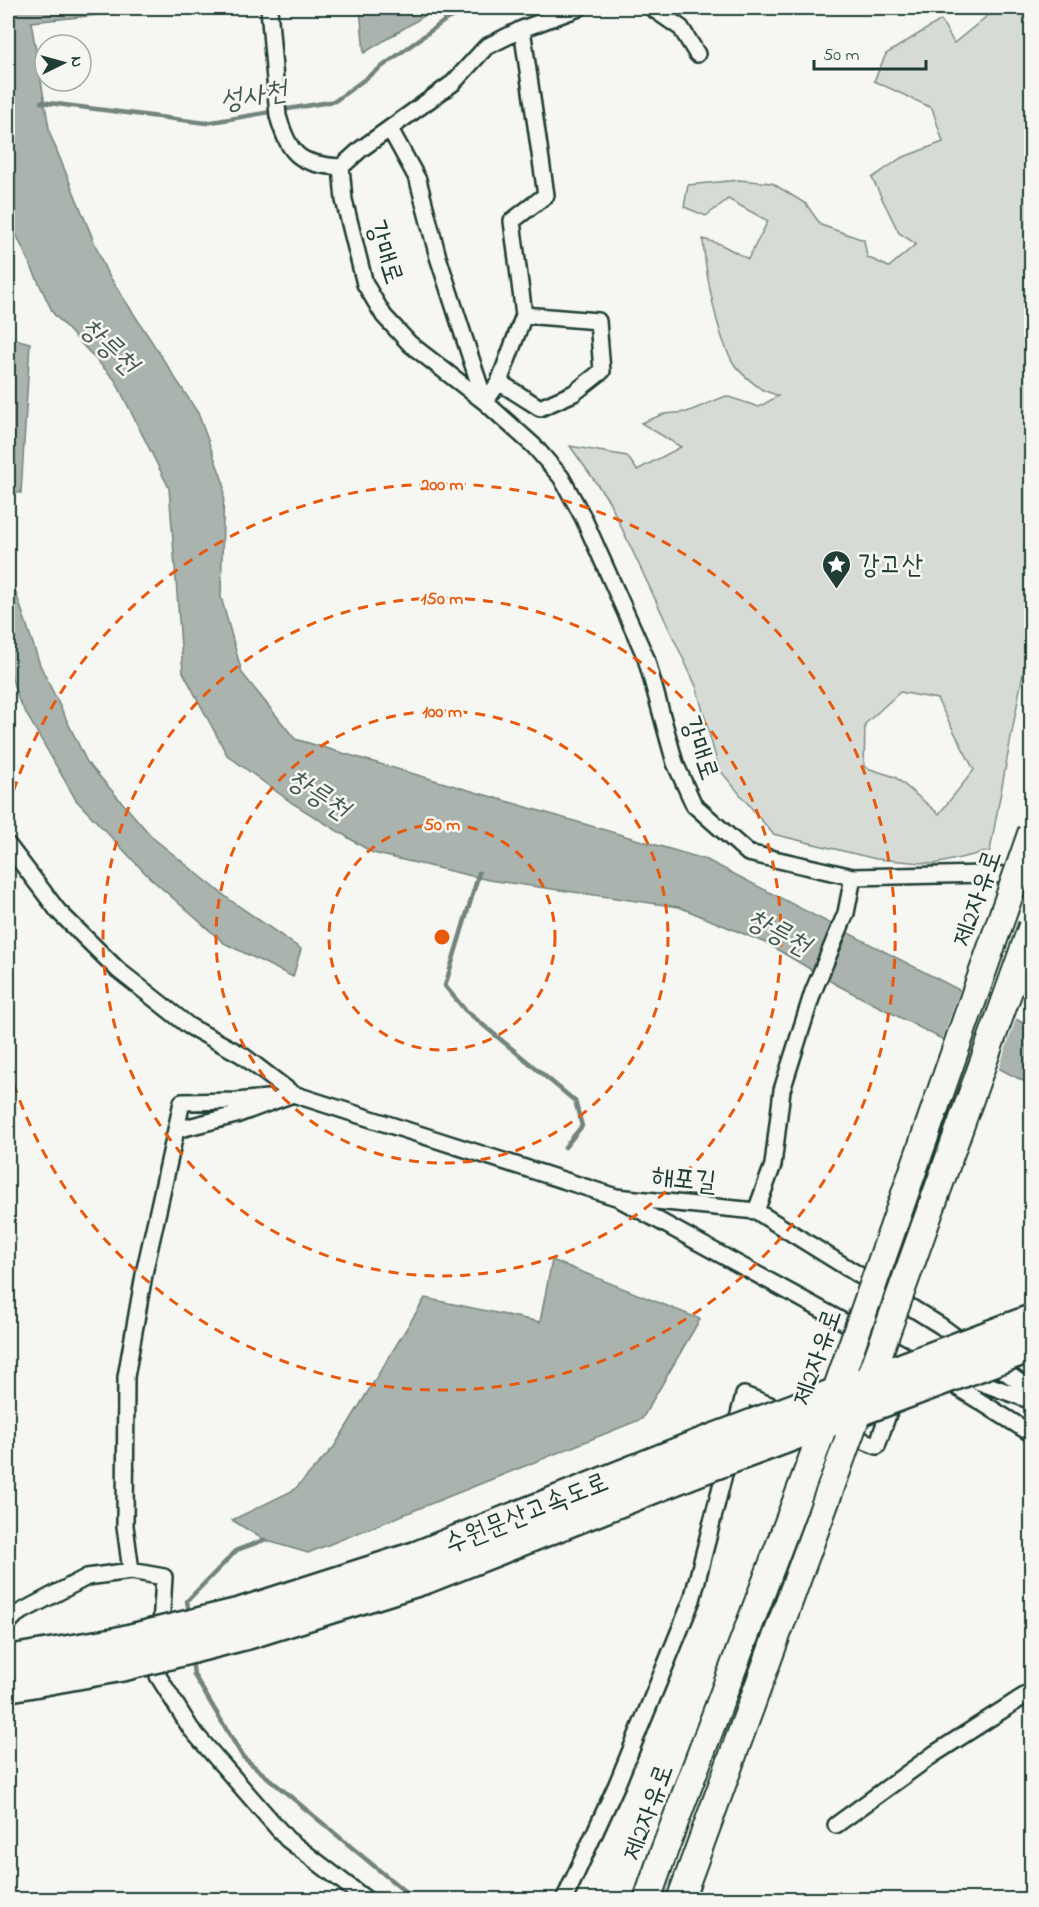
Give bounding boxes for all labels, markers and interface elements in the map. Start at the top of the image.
north arrow [33,33,93,93]
scale bar [814,33,926,71]
text: 50 m [823,43,860,69]
text: N [64,55,88,68]
water label: 성사천 [217,71,293,124]
street label: 강매로 [355,216,412,290]
water label: 창릉천 [69,310,148,387]
text: 200 m [420,473,464,499]
place label: 강고산 [858,547,923,586]
place icon: 강고산 [821,548,853,590]
text: 150 m [421,587,463,613]
text: 100 m [422,700,462,726]
street label: 강매로 [670,712,728,786]
water label: 창릉천 [278,760,359,833]
text: 50 m [424,813,460,839]
street label: 제2자유로 [944,845,1013,953]
water label: 창릉천 [738,900,819,969]
centre of rings [432,927,452,947]
street label: 해포길 [649,1158,718,1203]
street label: 제2자유로 [784,1304,853,1412]
street label: 수원문산고속도로 [439,1464,615,1565]
street label: 제2자유로 [614,1759,685,1867]

